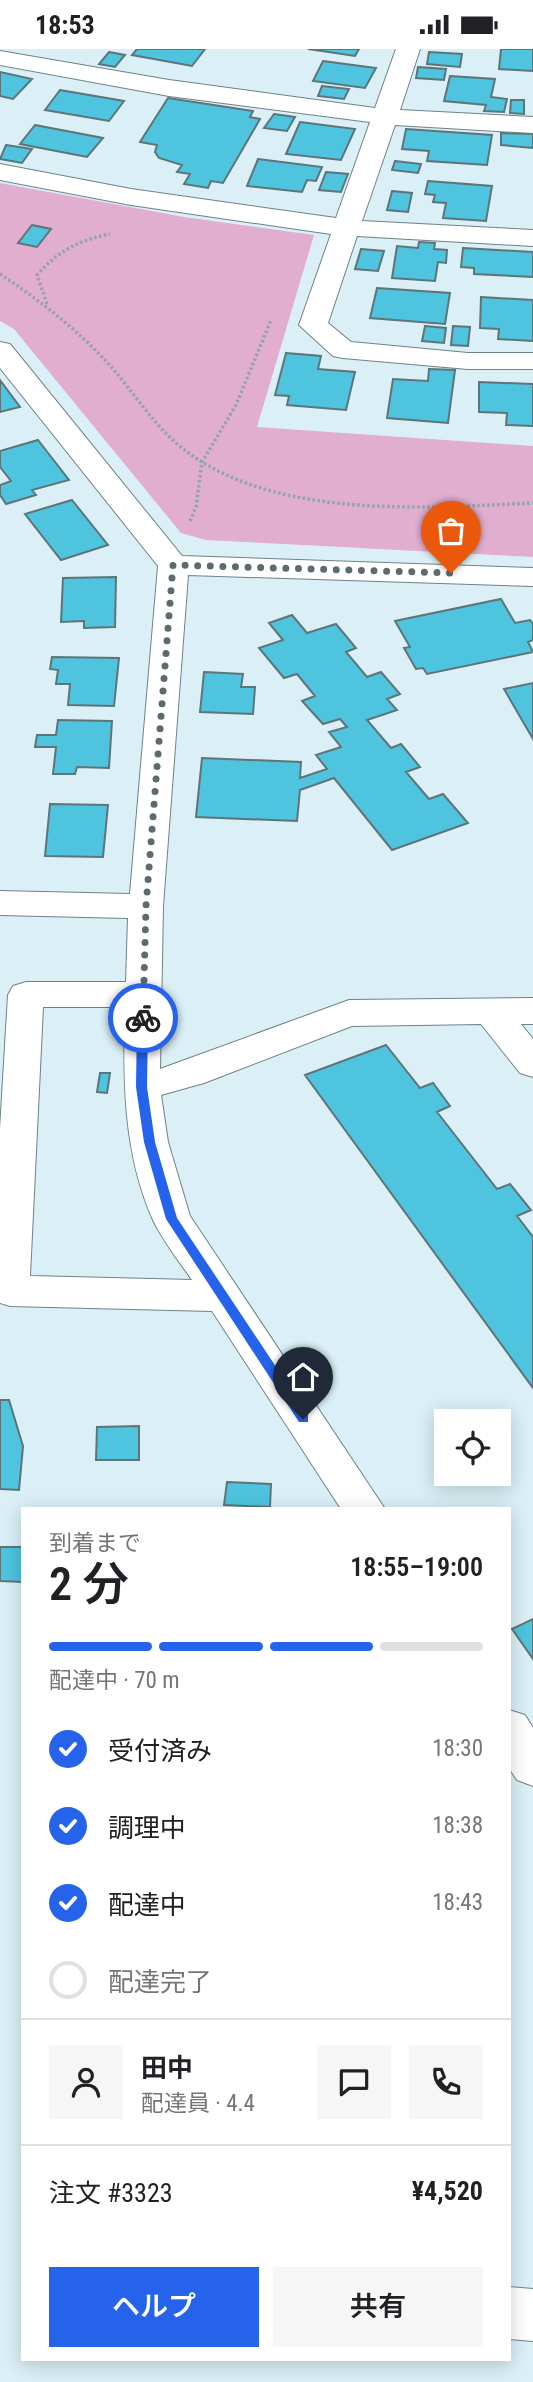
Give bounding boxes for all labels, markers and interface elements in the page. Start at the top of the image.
text: 18:53 [35,10,95,40]
pin [421,501,481,573]
icon: bag [432,512,470,550]
courier [108,983,178,1053]
icon: bike [124,999,162,1037]
pin [273,1347,333,1419]
icon: home [284,1358,322,1396]
map controls [434,1409,511,1486]
button: locate [434,1409,511,1486]
text: 到着まで [49,1530,141,1557]
text: 18:55–19:00 [350,1552,483,1582]
text: 2 分 [49,1557,129,1611]
text: 配達中 · 70 m [49,1667,179,1694]
icon: check [49,1730,87,1768]
text: 18:30 [432,1735,483,1762]
text: 受付済み [108,1736,212,1766]
icon: check [49,1807,87,1845]
text: 18:38 [432,1812,483,1839]
text: 調理中 [108,1813,186,1843]
icon: check [49,1884,87,1922]
text: 18:43 [432,1889,483,1916]
text: 配達中 [108,1890,186,1920]
text: 配達完了 [108,1967,212,1997]
button: person [49,2045,123,2119]
button: chat [317,2045,391,2119]
button: phone [409,2045,483,2119]
text: 田中 [141,2053,193,2083]
text: 配達員 · 4.4 [141,2090,255,2117]
text: ¥4,520 [412,2176,483,2206]
text: 注文 #3323 [49,2178,173,2208]
button: ヘルプ [49,2267,259,2347]
button: 共有 [273,2267,483,2347]

